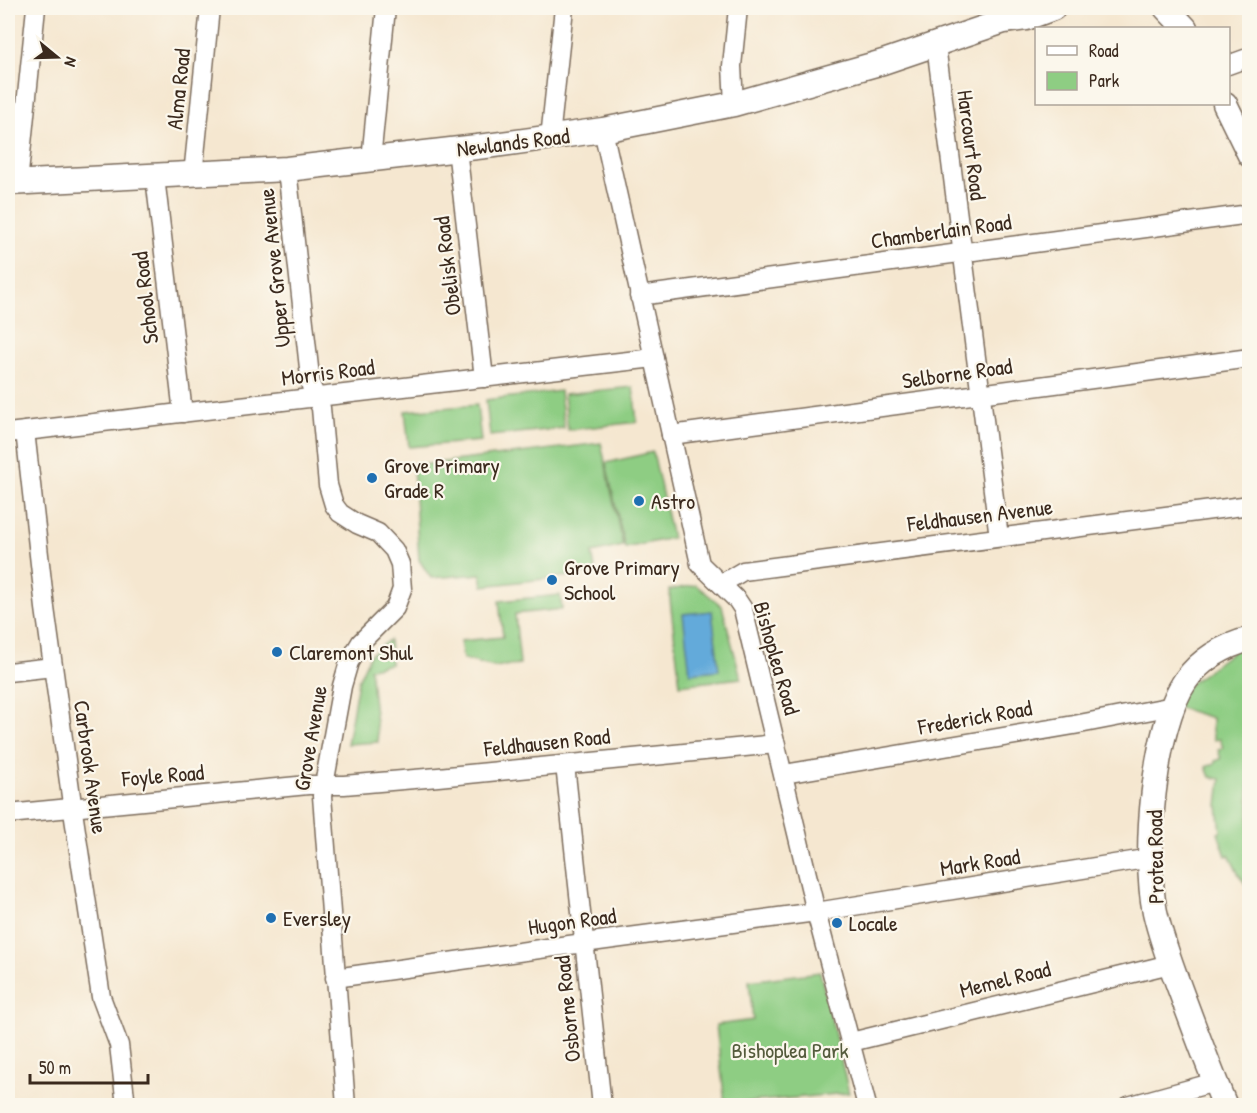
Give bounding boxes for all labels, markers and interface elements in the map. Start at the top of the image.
north arrow [27,27,87,87]
legend [1035,27,1230,105]
text: Road [1089,38,1119,63]
street label: Alma Road [159,47,197,131]
text: N [59,54,83,70]
text: Park [1089,68,1120,93]
street label: Harcourt Road [950,88,994,202]
street label: Newlands Road [455,120,571,164]
street label: Upper Grove Avenue [251,187,297,349]
street label: Chamberlain Road [869,206,1014,256]
street label: Obelisk Road [426,214,468,317]
street label: School Road [124,250,166,346]
street label: Selborne Road [900,350,1014,396]
street label: Morris Road [280,351,377,393]
place label: Grove Primary Grade R [384,450,500,505]
marker: Grove Primary Grade R [365,471,379,485]
place label: Astro [651,486,695,516]
street label: Feldhausen Avenue [905,491,1055,539]
marker: Astro [632,494,646,508]
place label: Grove Primary School [564,552,680,607]
marker: Grove Primary School [545,573,559,587]
street label: Bishoplea Road [747,598,808,718]
place label: Claremont Shul [289,637,413,667]
marker: Claremont Shul [270,645,284,659]
street label: Grove Avenue [286,683,334,793]
street label: Frederick Road [915,692,1035,742]
street label: Carbrook Avenue [67,698,115,836]
street label: Feldhausen Road [482,720,612,764]
street label: Foyle Road [120,756,206,794]
street label: Protea Road [1139,809,1171,904]
street label: Mark Road [938,841,1022,883]
street label: Hugon Road [526,900,618,942]
place label: Eversley [283,903,351,933]
place label: Locale [849,908,898,938]
marker: Eversley [264,911,278,925]
marker: Locale [830,916,844,930]
street label: Memel Road [956,953,1054,1005]
street label: Osborne Road [546,954,588,1064]
park label: Bishoplea Park [731,1035,849,1065]
scale bar [30,1047,148,1085]
text: 50 m [39,1055,71,1080]

